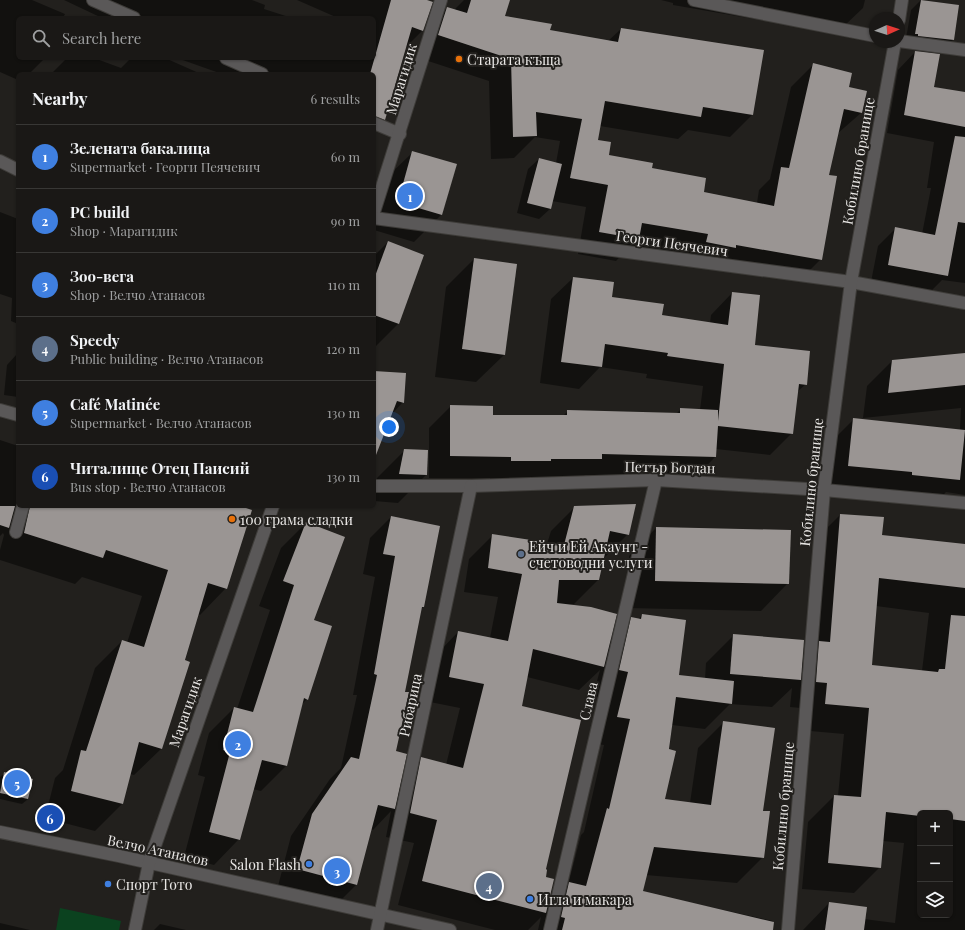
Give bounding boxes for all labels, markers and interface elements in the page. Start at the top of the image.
north arrow [869,12,905,48]
search box [16,16,376,60]
icon: search [30,27,52,49]
text: Search here [62,28,141,48]
street label: Марагидик [381,41,421,117]
place label: Старата къща [467,50,561,69]
marker: Старата къща [454,54,464,64]
text: Nearby [32,87,87,109]
text: 6 results [310,90,360,107]
street label: Кобилино бранище [837,96,879,226]
text: Зелената бакалица [70,138,210,158]
text: 1 [43,148,47,165]
text: 60 m [331,148,360,165]
text: Supermarket · Георги Пеячевич [70,158,260,175]
pin: 1 [397,181,423,211]
text: PC build [70,202,130,222]
text: 2 [42,212,48,229]
text: 90 m [331,212,360,229]
text: Shop · Марагидик [70,222,178,239]
street label: Георги Пеячевич [615,226,729,260]
text: Зоо-вега [70,266,134,286]
text: 3 [42,276,48,293]
text: 110 m [328,276,360,293]
text: Shop · Велчо Атанасов [70,286,205,303]
text: Speedy [70,330,120,350]
text: 4 [42,340,48,357]
text: 120 m [326,340,360,357]
text: Public building · Велчо Атанасов [70,350,263,367]
text: Café Matinée [70,394,160,414]
text: 5 [42,404,48,421]
text: 130 m [327,404,360,421]
text: Supermarket · Велчо Атанасов [70,414,252,431]
your location [379,417,399,437]
street label: Кобилино бранище [795,417,827,547]
street label: Петър Богдан [624,457,716,477]
text: Читалище Отец Паисий [70,458,249,478]
text: 6 [41,468,49,485]
text: 130 m [327,468,360,485]
text: Bus stop · Велчо Атанасов [70,478,226,495]
place label: 100 грама сладки [240,510,353,529]
marker: 100 грама сладки [227,514,237,524]
place label: Ейч и Ей Акаунт - счетоводни услуги [529,537,653,572]
marker: Ейч и Ей Акаунт - счетоводни услуги [516,549,526,559]
street label: Рибарица [394,672,426,738]
street label: Марагидик [164,674,206,750]
street label: Слава [574,680,602,722]
pin: 2 [225,729,251,759]
street label: Кобилино бранище [768,741,798,871]
pin: 5 [4,768,30,798]
pin: 6 [37,803,63,833]
map controls [917,810,953,918]
button: + [917,810,953,846]
street label: Велчо Атанасов [106,830,211,870]
button: − [917,846,953,882]
place label: Salon Flash [230,855,302,874]
pin: 3 [324,856,350,886]
marker: Salon Flash [304,859,314,869]
pin: 4 [476,871,502,901]
place label: Спорт Тото [116,875,193,894]
marker: Спорт Тото [103,879,113,889]
button: layers [917,882,953,918]
place label: Игла и макара [538,890,632,909]
marker: Игла и макара [525,894,535,904]

